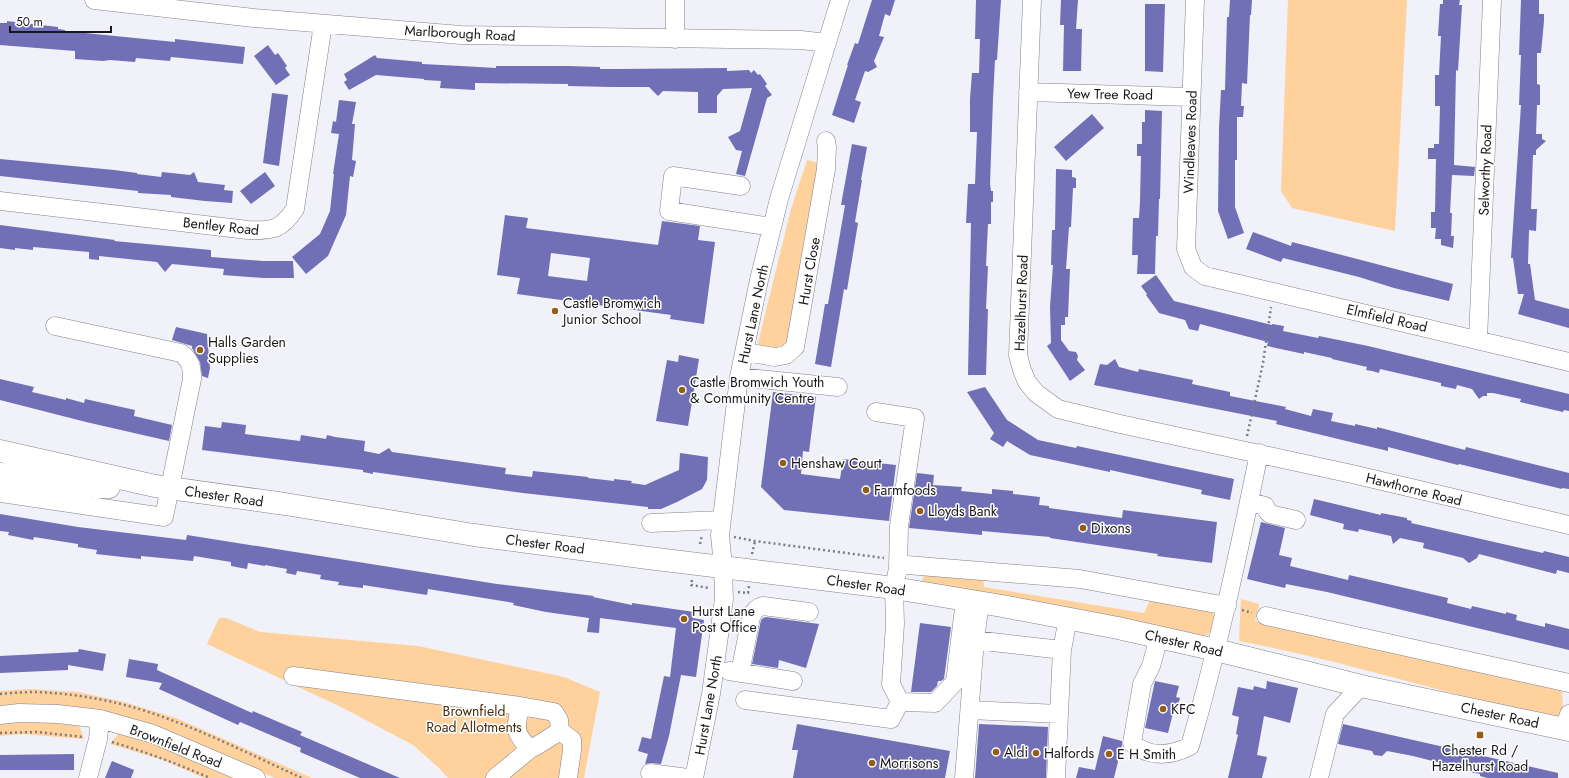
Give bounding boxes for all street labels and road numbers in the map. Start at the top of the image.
street label: Marlborough Road [404,20,516,46]
street label: Yew Tree Road [1067,83,1153,105]
street label: Windleaves Road [1178,90,1202,194]
street label: Selworthy Road [1473,124,1497,216]
street label: Bentley Road [182,212,260,240]
street label: Hurst Close [793,235,825,307]
street label: Hazelhurst Road [1009,255,1033,351]
street label: Hurst Lane North [733,262,773,366]
street label: Elmfield Road [1345,299,1429,337]
street label: Hawthorne Road [1364,467,1464,511]
street label: Chester Road [183,481,265,511]
street label: Chester Road [504,529,586,559]
street label: Chester Road [825,570,907,600]
street label: Chester Road [1143,624,1225,662]
street label: Hurst Lane North [689,653,727,757]
street label: Chester Road [1459,697,1541,733]
street label: Brownfield Road [127,719,225,773]

